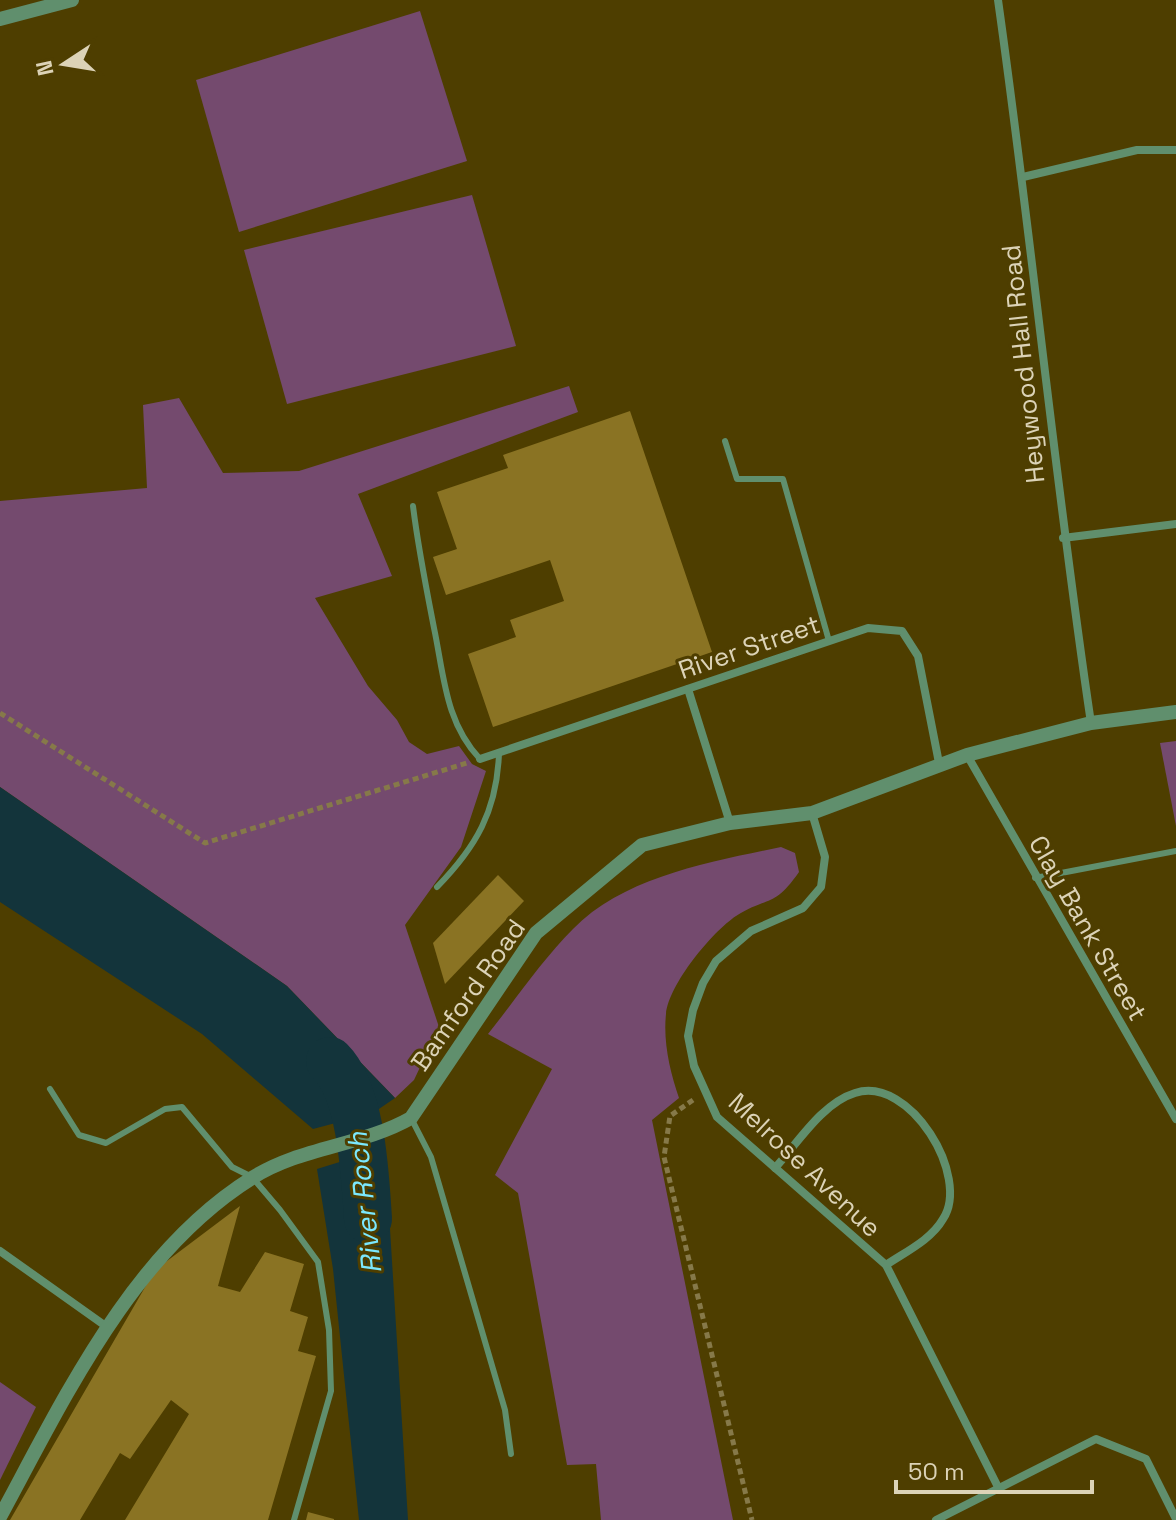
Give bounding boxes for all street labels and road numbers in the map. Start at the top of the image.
street label: Heywood Hall Road [994,243,1052,485]
street label: River Street [674,607,824,687]
street label: Clay Bank Street [1021,829,1155,1027]
street label: Bamford Road [403,912,533,1078]
street label: Melrose Avenue [721,1085,889,1245]

